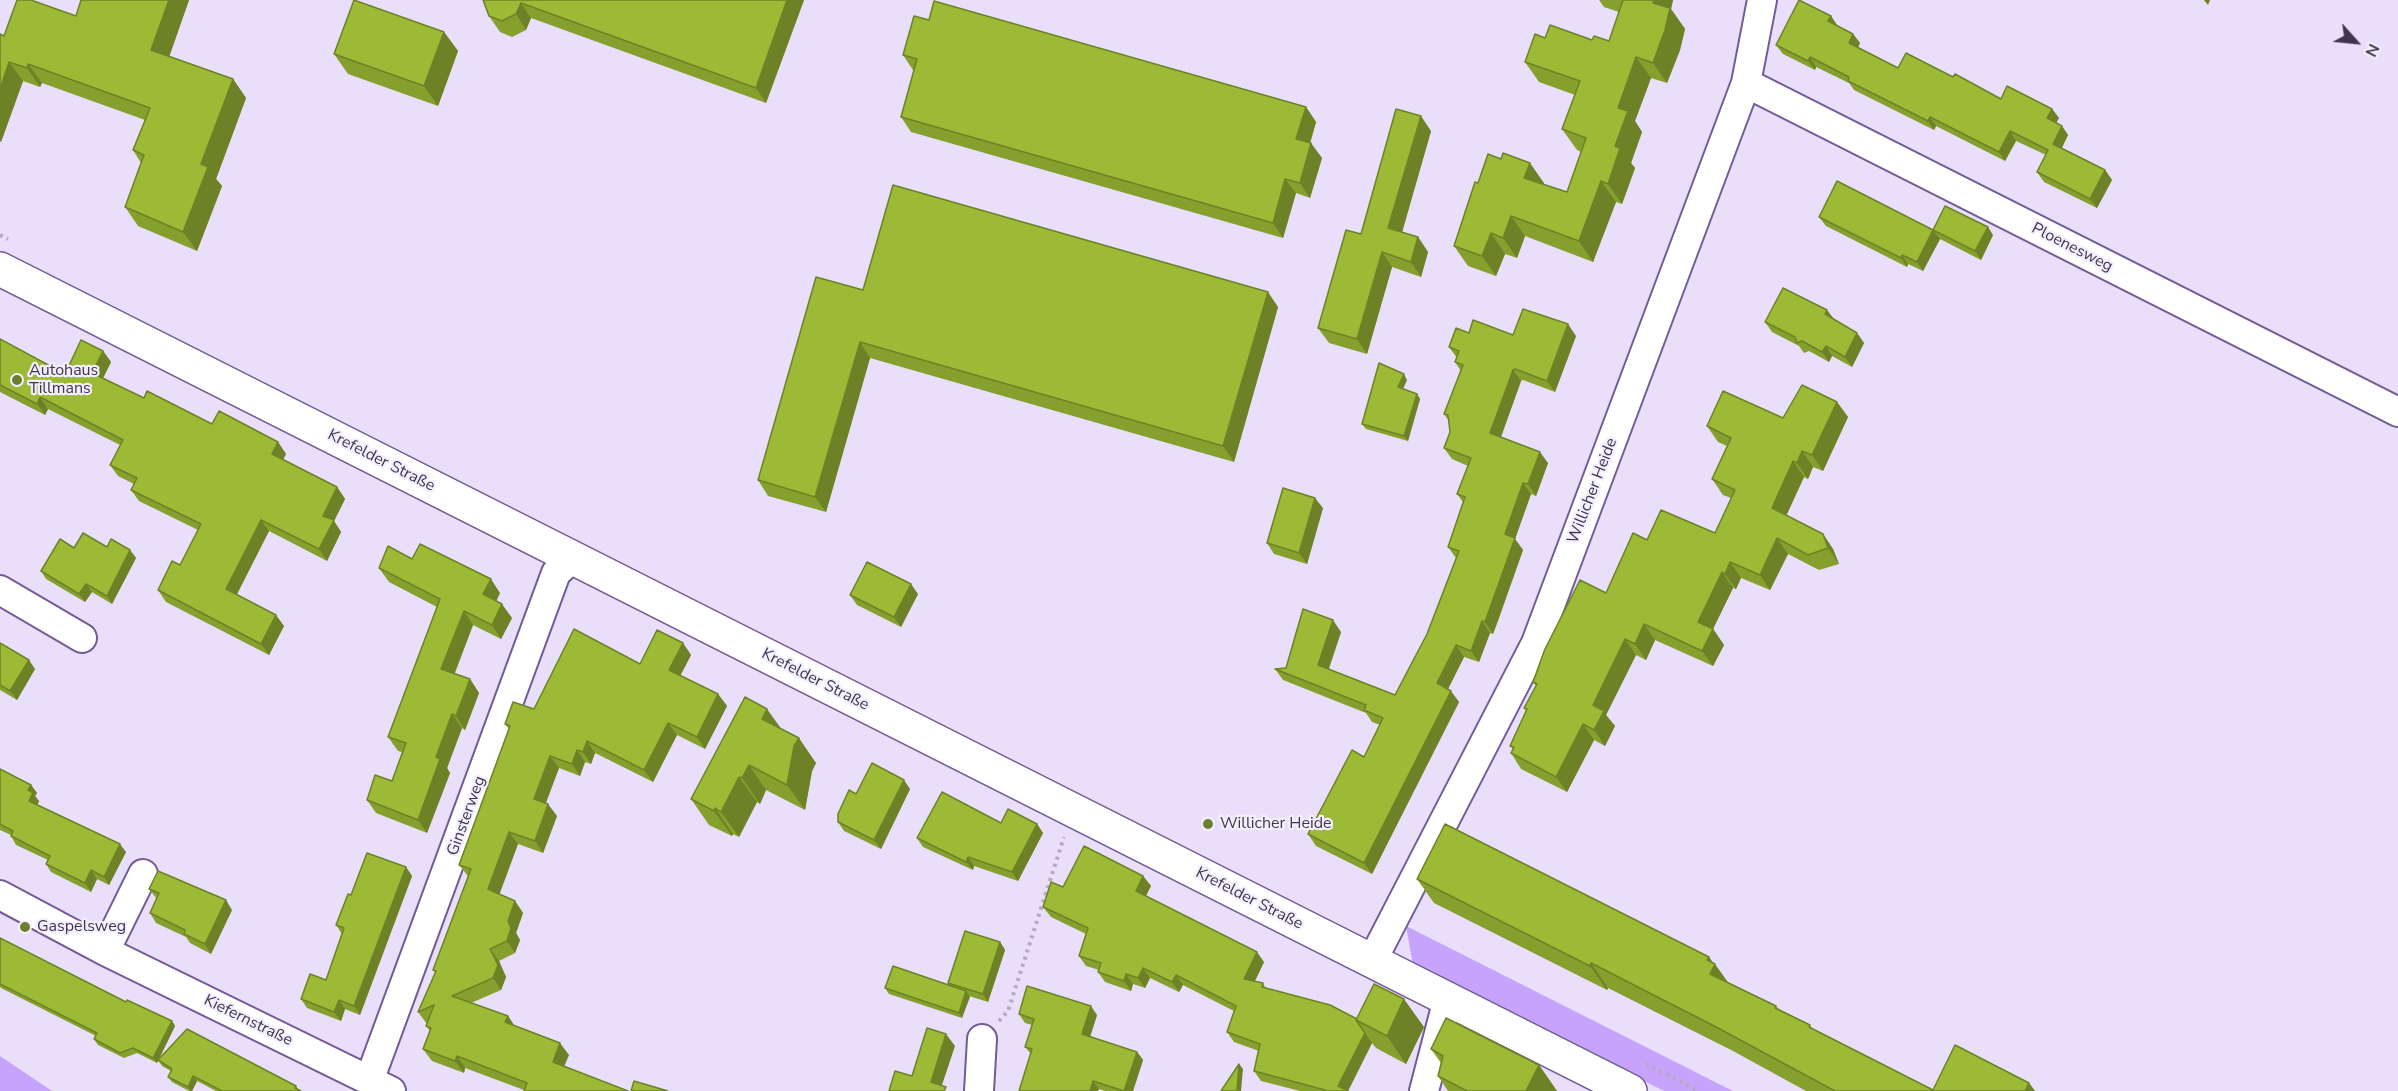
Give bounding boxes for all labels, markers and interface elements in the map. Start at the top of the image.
north arrow [2326,12,2386,72]
text: N [2360,40,2385,60]
street label: Ploenesweg [2028,219,2116,277]
place label: Autohaus Tillmans [29,361,98,399]
marker: Autohaus Tillmans [10,373,24,387]
street label: Krefelder Straße [324,426,438,496]
street label: Willicher Heide [1564,435,1622,547]
street label: Krefelder Straße [758,645,872,715]
street label: Ginsterweg [444,773,490,859]
place label: Willicher Heide [1220,814,1332,834]
marker: Willicher Heide [1201,817,1215,831]
street label: Krefelder Straße [1192,864,1306,934]
place label: Gaspelsweg [37,917,126,937]
marker: Gaspelsweg [18,920,32,934]
street label: Kiefernstraße [200,991,296,1051]

